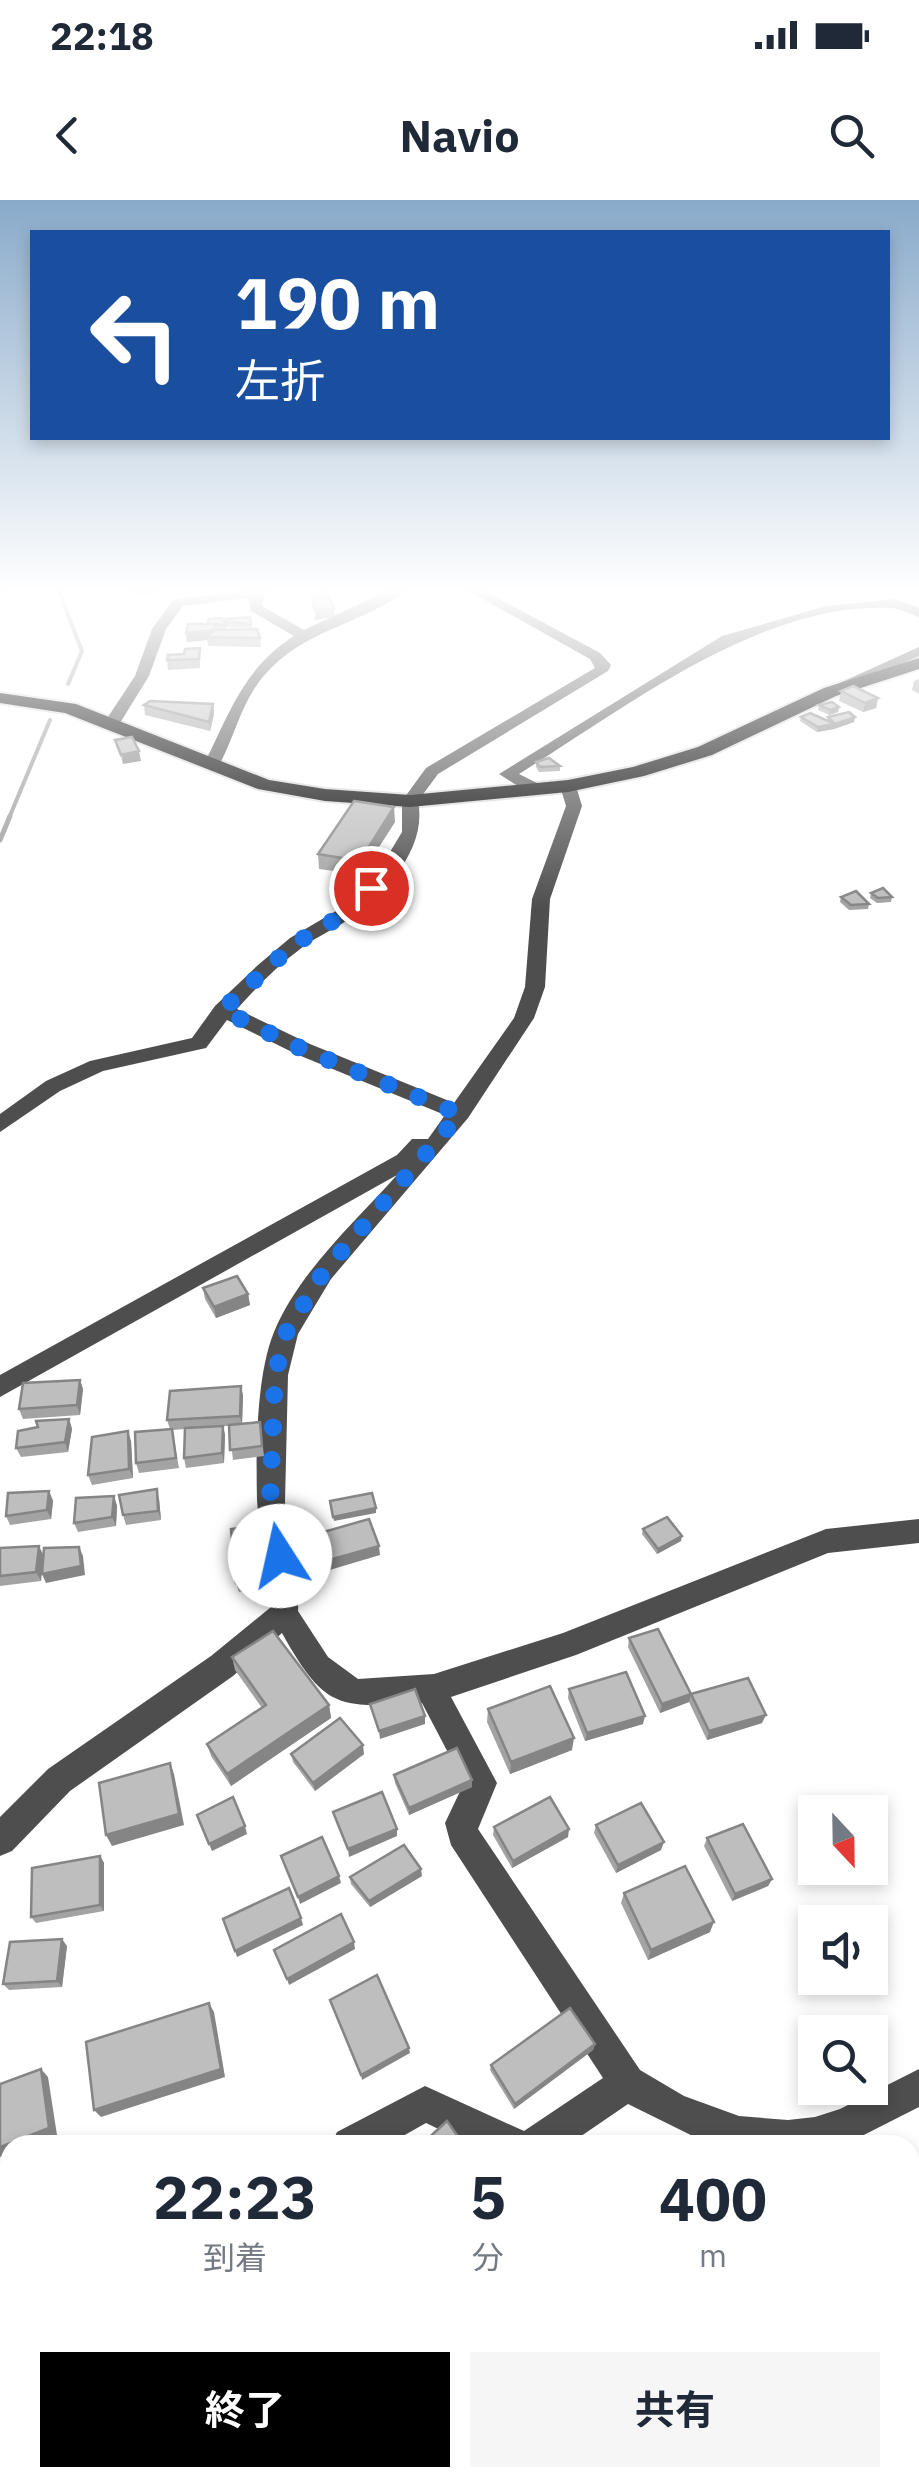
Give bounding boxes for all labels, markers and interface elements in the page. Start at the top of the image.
text: 22:18 [50,11,154,60]
text: Navio [399,106,520,164]
icon: back [40,108,95,163]
icon: search [824,108,879,163]
text: 190 m [235,257,440,348]
icon: left [70,270,200,400]
text: 左折 [235,351,325,409]
pin [329,846,414,931]
icon: arrive [344,861,399,916]
position arrow [228,1504,332,1608]
north arrow [798,1795,888,1885]
map controls [798,1795,888,2105]
button: sound [798,1905,888,1995]
button: search [798,2015,888,2105]
text: 22:23 [153,2157,317,2236]
text: 5 [470,2157,506,2236]
text: 400 [659,2159,767,2238]
text: m [699,2234,727,2276]
text: 到着 [203,2236,267,2278]
text: 分 [472,2236,504,2278]
button: 終了 [40,2352,450,2467]
button: 共有 [470,2352,880,2467]

